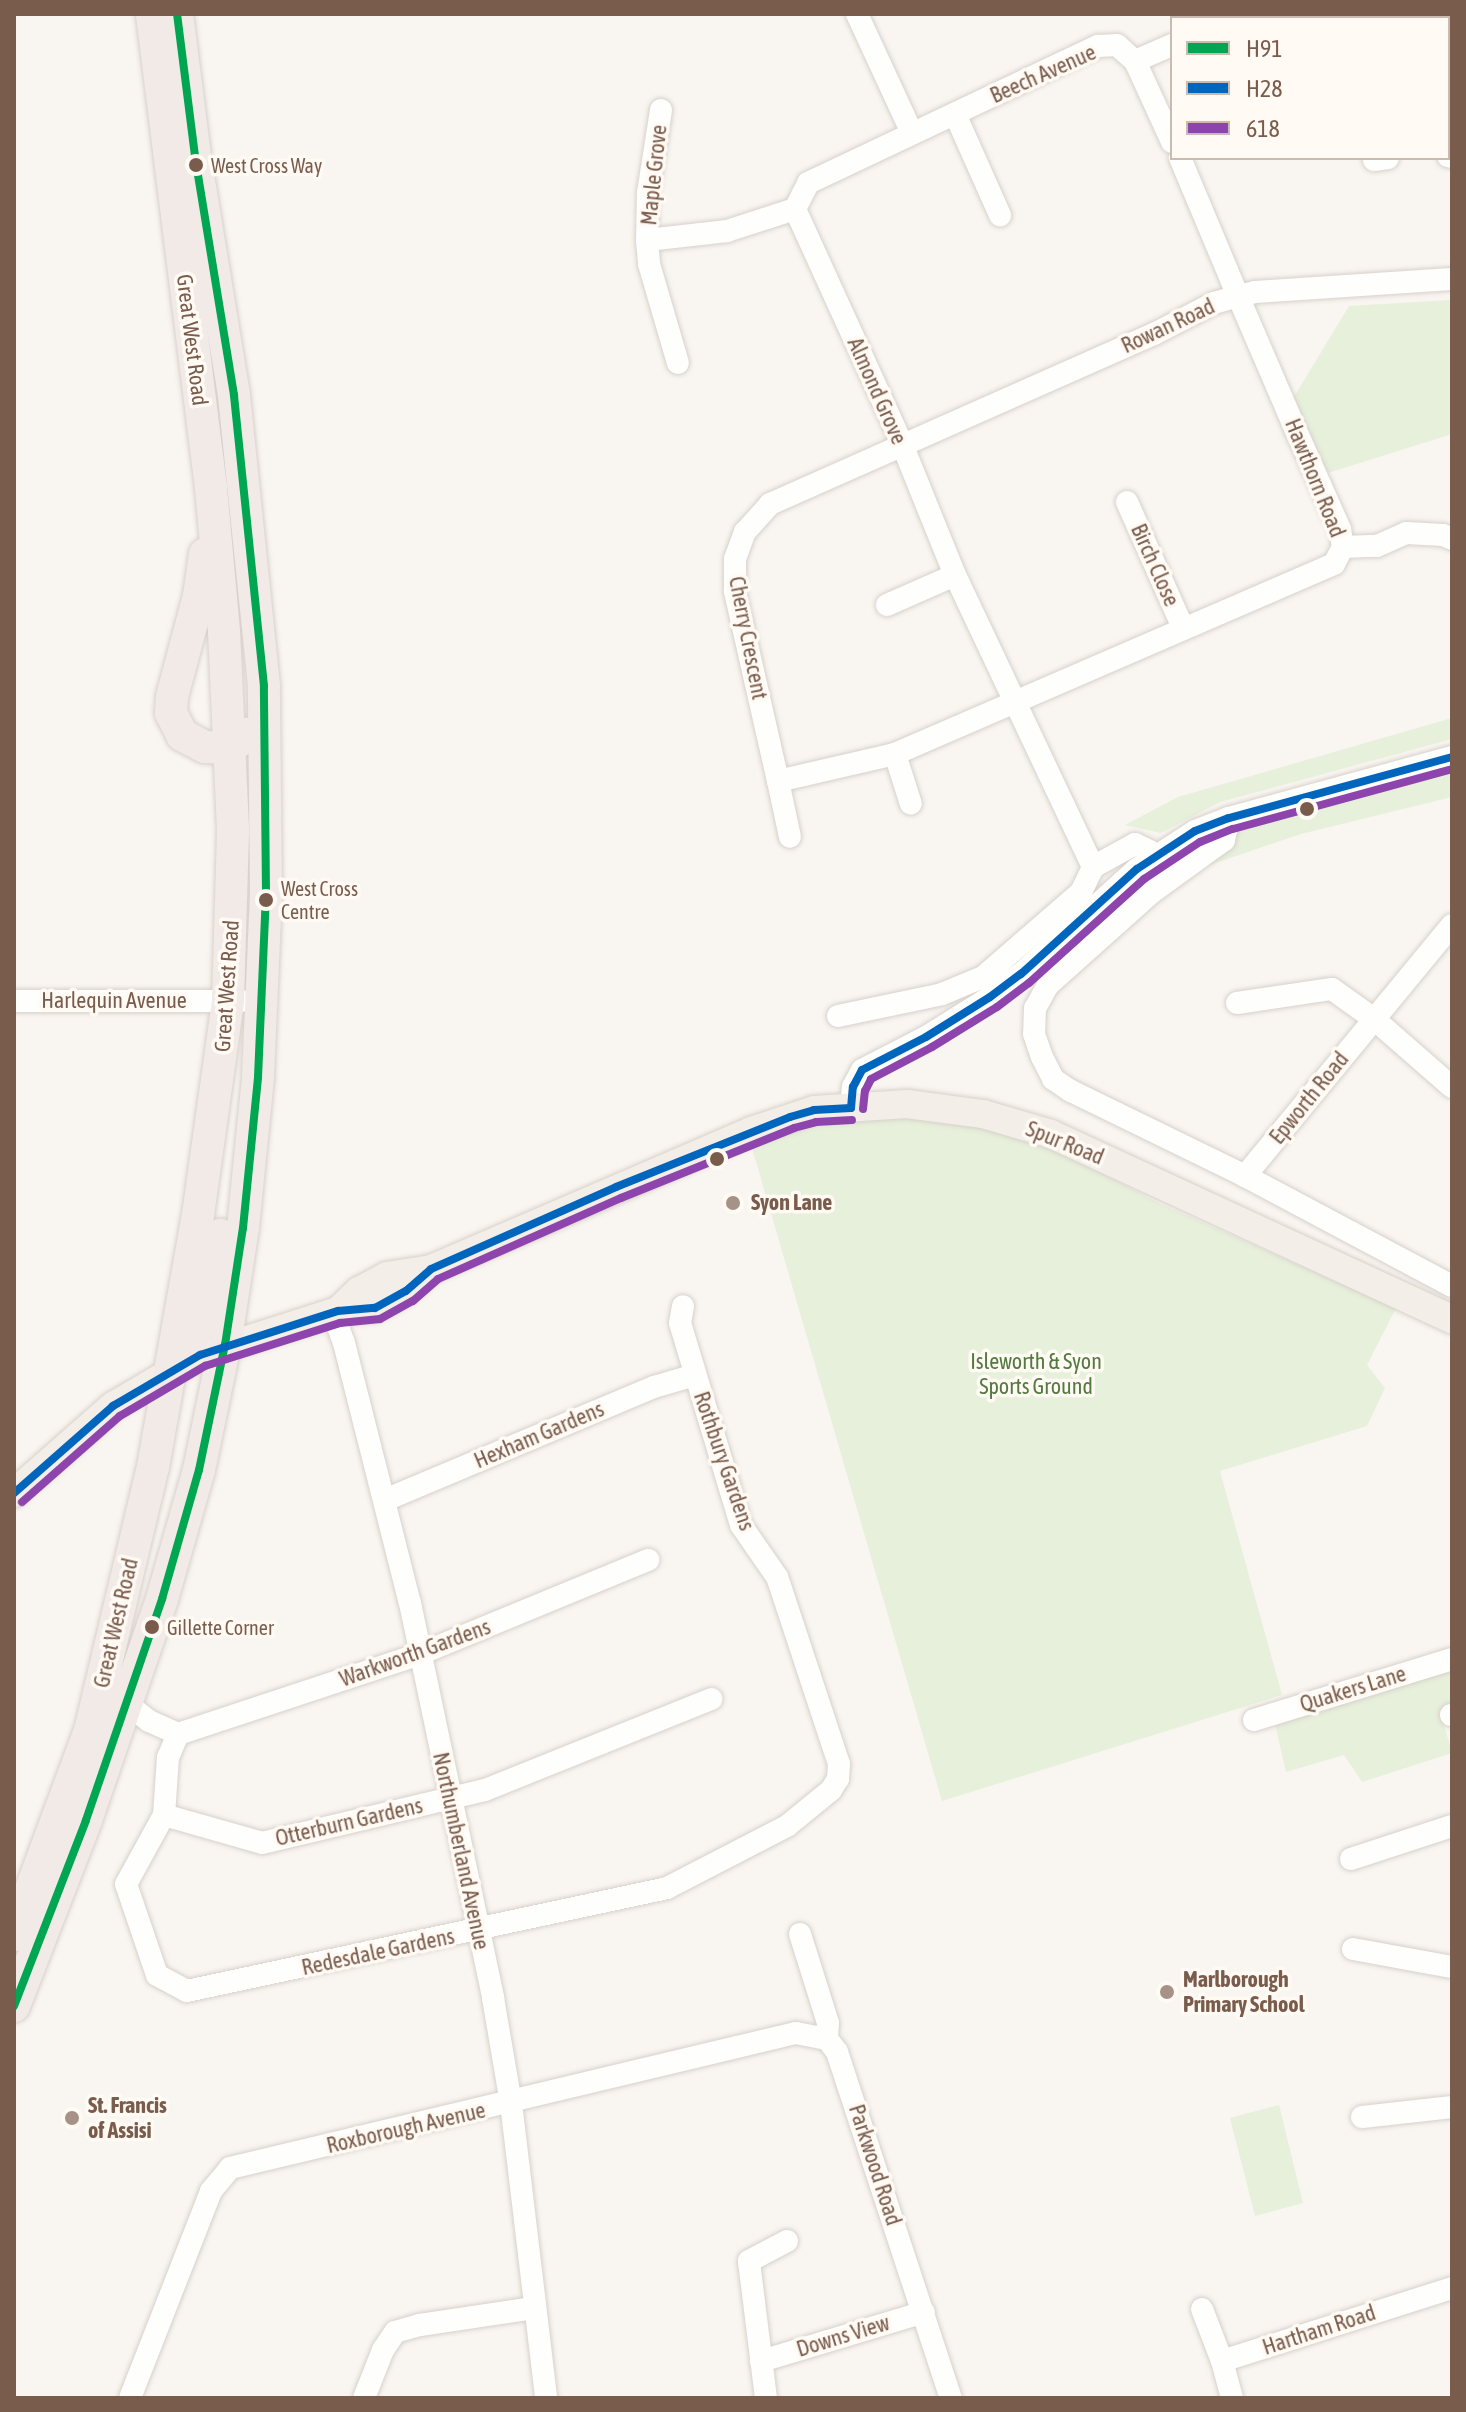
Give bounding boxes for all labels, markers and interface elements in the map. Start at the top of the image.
legend [1170,16,1450,160]
text: H91 [1246,35,1283,62]
street label: Beech Avenue [986,39,1100,109]
text: H28 [1246,75,1283,102]
text: 618 [1246,115,1280,142]
street label: Maple Grove [636,123,672,227]
place label: West Cross Way [211,153,322,177]
marker: West Cross Way [188,157,204,173]
street label: Great West Road [171,273,213,407]
street label: Rowan Road [1117,293,1219,359]
street label: Almond Grove [842,334,912,448]
street label: Hawthorn Road [1279,415,1351,541]
street label: Birch Close [1125,520,1185,610]
street label: Cherry Crescent [723,574,773,702]
unlabelled marker [1299,801,1315,817]
place label: West Cross Centre [281,876,358,923]
marker: West Cross Centre [258,892,274,908]
street label: Great West Road [209,919,245,1053]
street label: Harlequin Avenue [41,988,187,1014]
street label: Epworth Road [1264,1047,1354,1149]
street label: Spur Road [1022,1115,1108,1171]
unlabelled marker [709,1151,725,1167]
place label: Syon Lane [751,1190,832,1216]
marker: Syon Lane [722,1192,744,1214]
park label: Isleworth & Syon Sports Ground [970,1348,1102,1400]
street label: Rothbury Gardens [688,1388,760,1534]
street label: Hexham Gardens [470,1396,608,1474]
street label: Great West Road [88,1556,144,1690]
street label: Warkworth Gardens [336,1613,494,1693]
place label: Gillette Corner [167,1615,274,1639]
marker: Gillette Corner [144,1619,160,1635]
street label: Quakers Lane [1297,1660,1409,1718]
street label: Northumberland Avenue [427,1750,495,1952]
street label: Otterburn Gardens [273,1792,425,1852]
street label: Redesdale Gardens [299,1923,457,1981]
place label: Marlborough Primary School [1183,1966,1305,2018]
marker: Marlborough Primary School [1158,1983,1176,2001]
place label: St. Francis of Assisi [88,2092,167,2144]
street label: Roxborough Avenue [324,2097,488,2159]
street label: Parkwood Road [843,2101,907,2229]
marker: St. Francis of Assisi [63,2109,81,2127]
street label: Hartham Road [1259,2299,1379,2361]
street label: Downs View [793,2309,893,2363]

